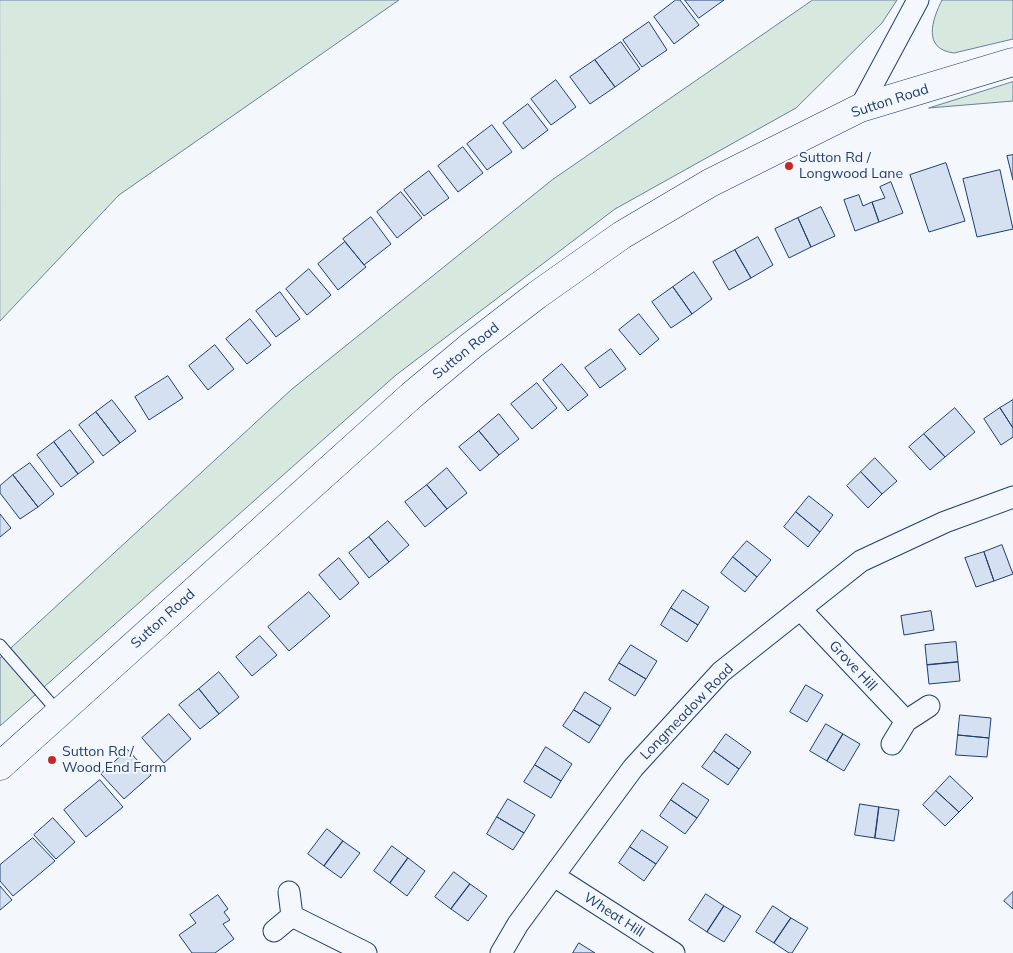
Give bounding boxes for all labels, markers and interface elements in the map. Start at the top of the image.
street label: Sutton Road [849,81,931,121]
place label: Sutton Rd / Longwood Lane [799,150,903,182]
marker: Sutton Rd / Longwood Lane [783,160,795,172]
street label: Sutton Road [429,319,503,383]
street label: Sutton Road [127,586,199,652]
street label: Grove Hill [826,637,880,695]
street label: Longmeadow Road [637,661,737,763]
place label: Sutton Rd / Wood End Farm [62,744,167,776]
marker: Sutton Rd / Wood End Farm [46,754,58,766]
street label: Wheat Hill [580,889,648,941]

